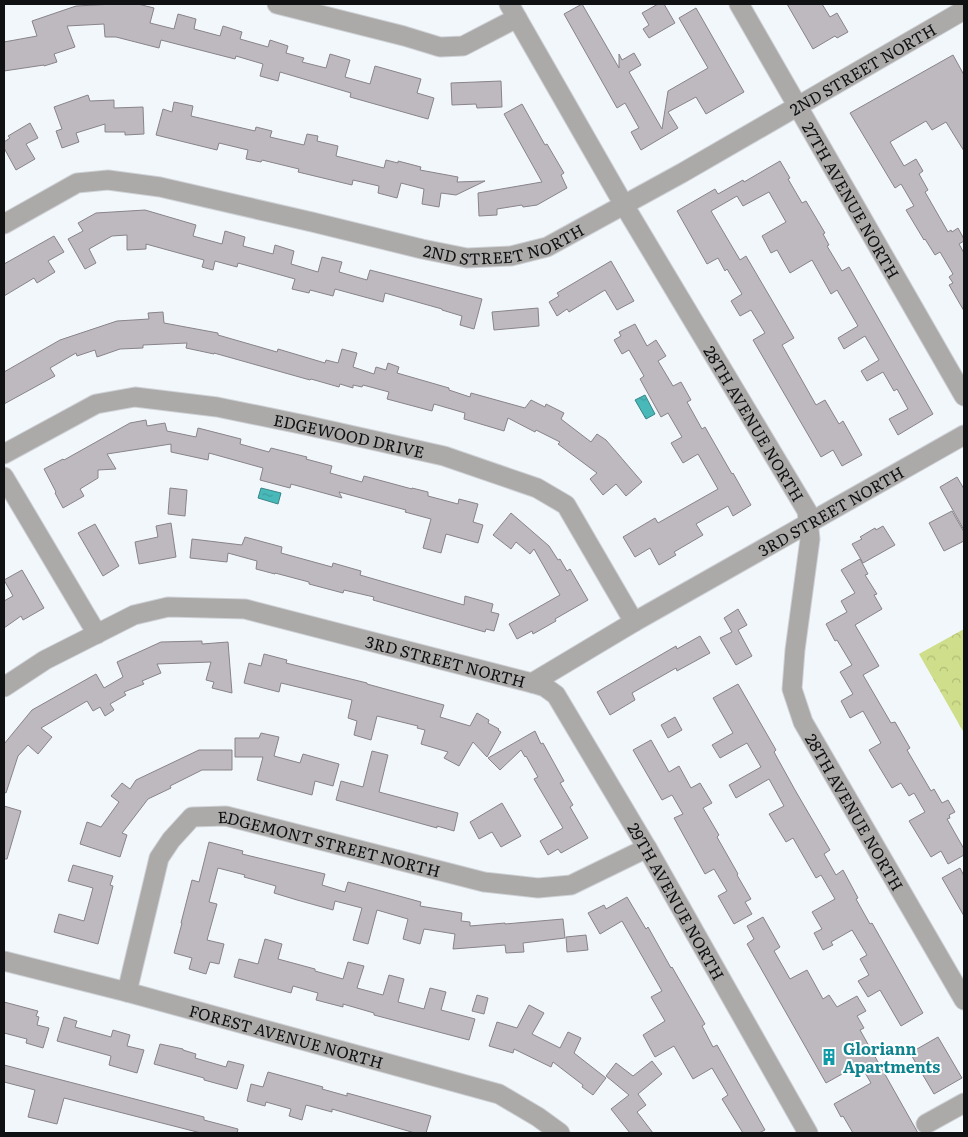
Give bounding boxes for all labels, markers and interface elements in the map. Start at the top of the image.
street label: 2ND STREET NORTH [785,17,940,121]
street label: 27TH AVENUE NORTH [797,117,906,283]
street label: 2ND STREET NORTH [421,217,588,270]
street label: 28TH AVENUE NORTH [699,341,811,506]
street label: EDGEWOOD DRIVE [271,407,427,463]
street label: 3RD STREET NORTH [753,460,908,562]
street label: 3RD STREET NORTH [363,629,528,693]
street label: 28TH AVENUE NORTH [800,729,910,895]
street label: EDGEMONT STREET NORTH [217,804,443,882]
street label: 29TH AVENUE NORTH [622,818,731,984]
street label: FOREST AVENUE NORTH [186,998,386,1074]
place label: Gloriann Apartments [843,1036,940,1078]
building icon: Gloriann Apartments [819,1047,839,1067]

